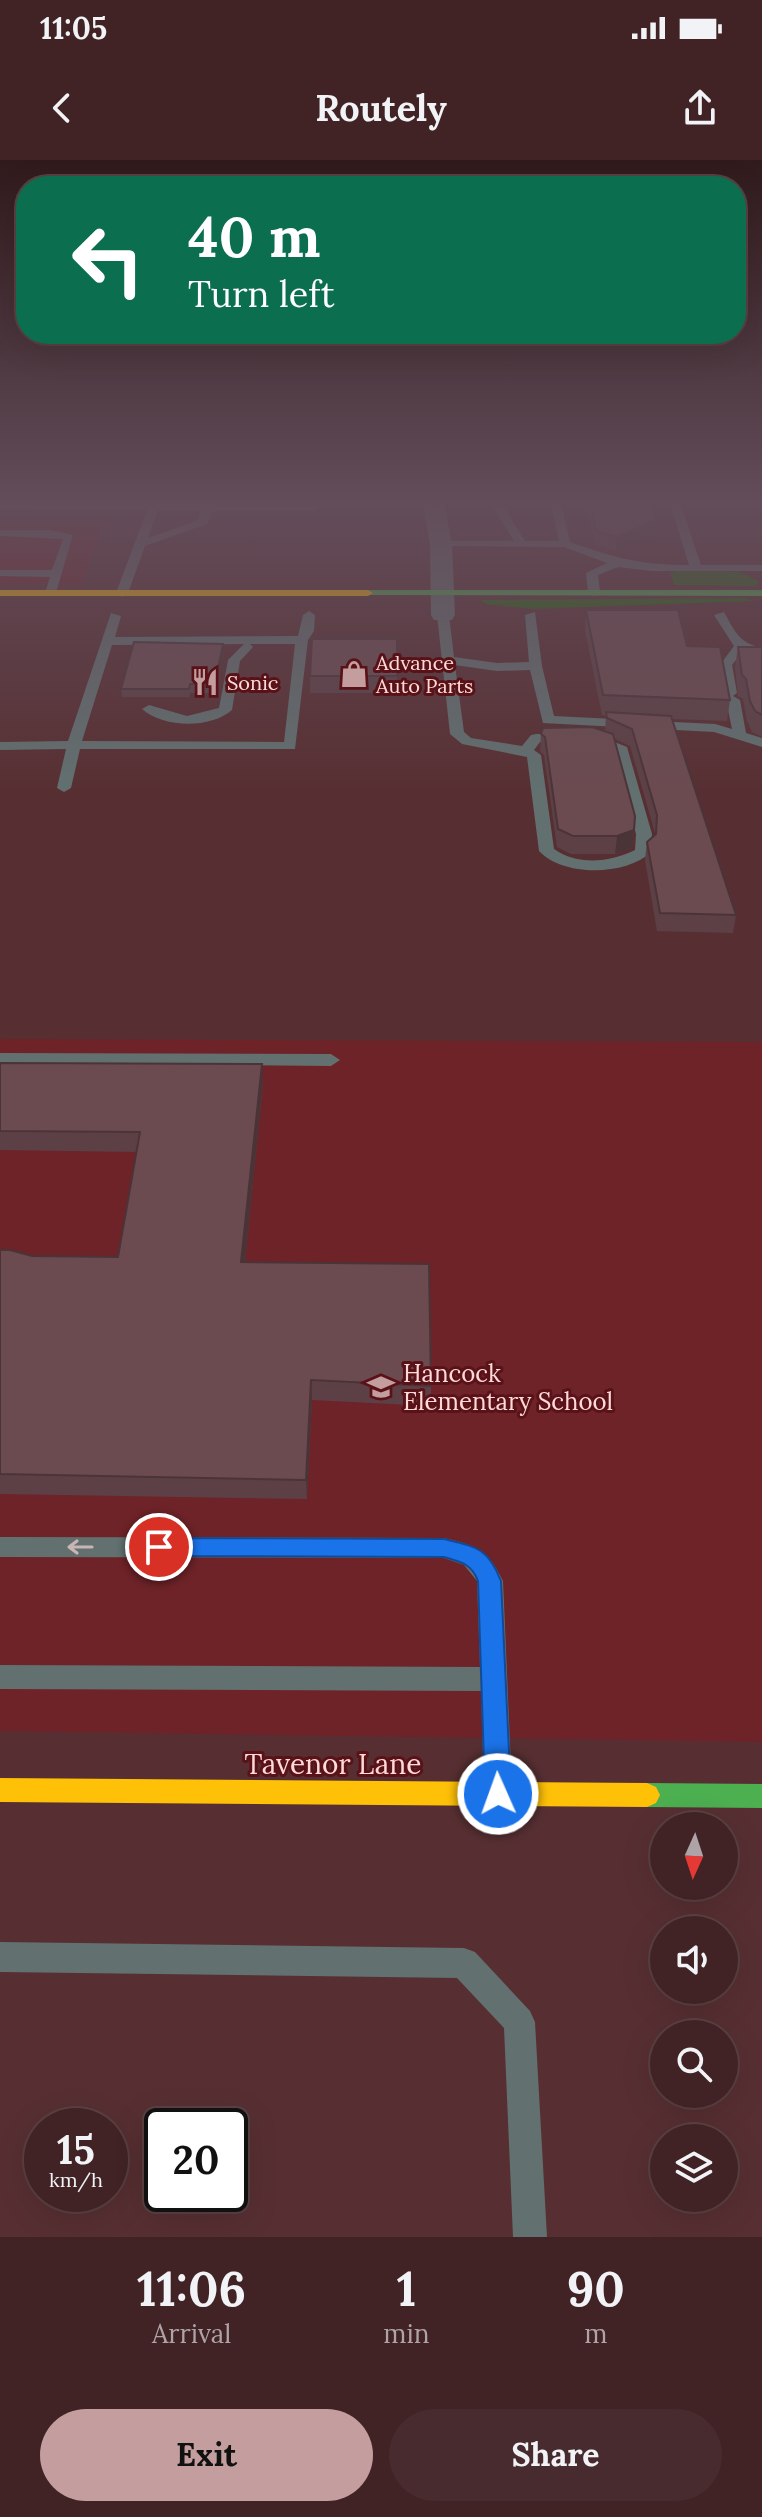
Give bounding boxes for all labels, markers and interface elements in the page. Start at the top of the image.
text: 11:05 [40,9,107,47]
text: Routely [315,85,447,131]
icon: back [40,86,84,130]
icon: share [678,86,722,130]
text: 40 m [188,201,321,272]
icon: left [56,208,160,312]
text: Turn left [188,271,335,317]
place label: Advance Auto Parts [375,650,473,698]
shop icon: Advance Auto Parts [339,659,369,689]
restaurant icon: Sonic [190,667,220,697]
place label: Sonic [227,670,278,695]
place label: Hancock Elementary School [403,1358,613,1417]
school or university icon: Hancock Elementary School [366,1372,396,1402]
pin [125,1513,193,1581]
icon: arrive [137,1525,181,1569]
one-way arrow [67,1539,94,1555]
street label: Tavenor Lane [245,1746,421,1782]
position arrow [456,1752,540,1836]
north arrow [650,1812,738,1900]
map controls [650,1812,738,2212]
button: sound [650,1916,738,2004]
button: search [650,2020,738,2108]
speed limit sign: 20 [144,2108,248,2212]
text: 15 [57,2124,95,2175]
button: layers [650,2124,738,2212]
text: km/h [49,2167,103,2192]
text: 11:06 [137,2258,246,2319]
text: 1 [397,2258,416,2319]
text: 90 [567,2258,625,2319]
text: Arrival [152,2317,231,2350]
text: min [383,2317,430,2350]
text: m [584,2317,607,2350]
button: Exit [40,2409,373,2501]
button: Share [389,2409,722,2501]

